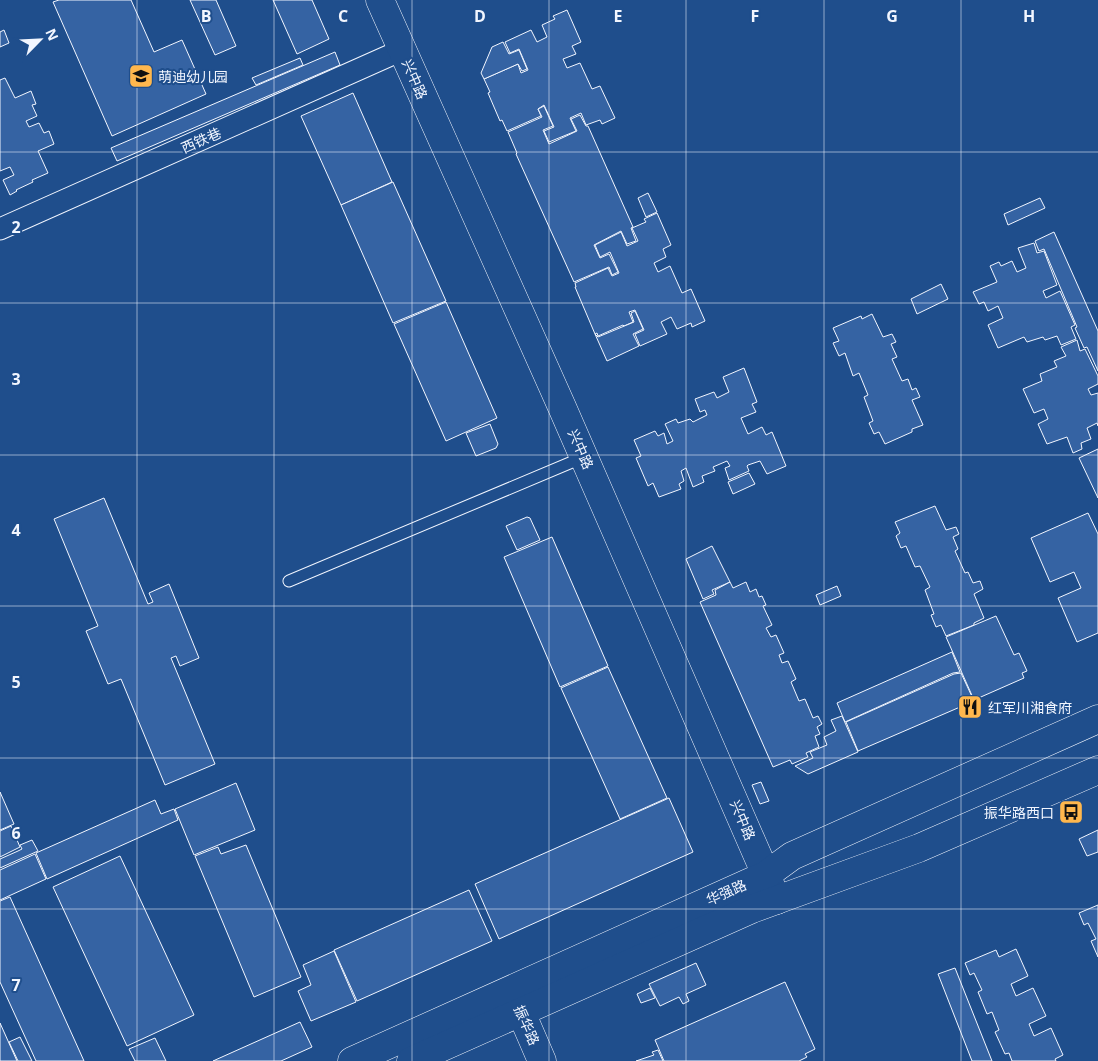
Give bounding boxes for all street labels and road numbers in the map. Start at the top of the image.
street label: 兴中路 [398,56,432,102]
street label: 西铁巷 [178,123,224,157]
street label: 兴中路 [564,426,598,472]
street label: 兴中路 [726,797,760,843]
street label: 华强路 [703,875,749,909]
street label: 振华路 [510,1002,544,1048]

